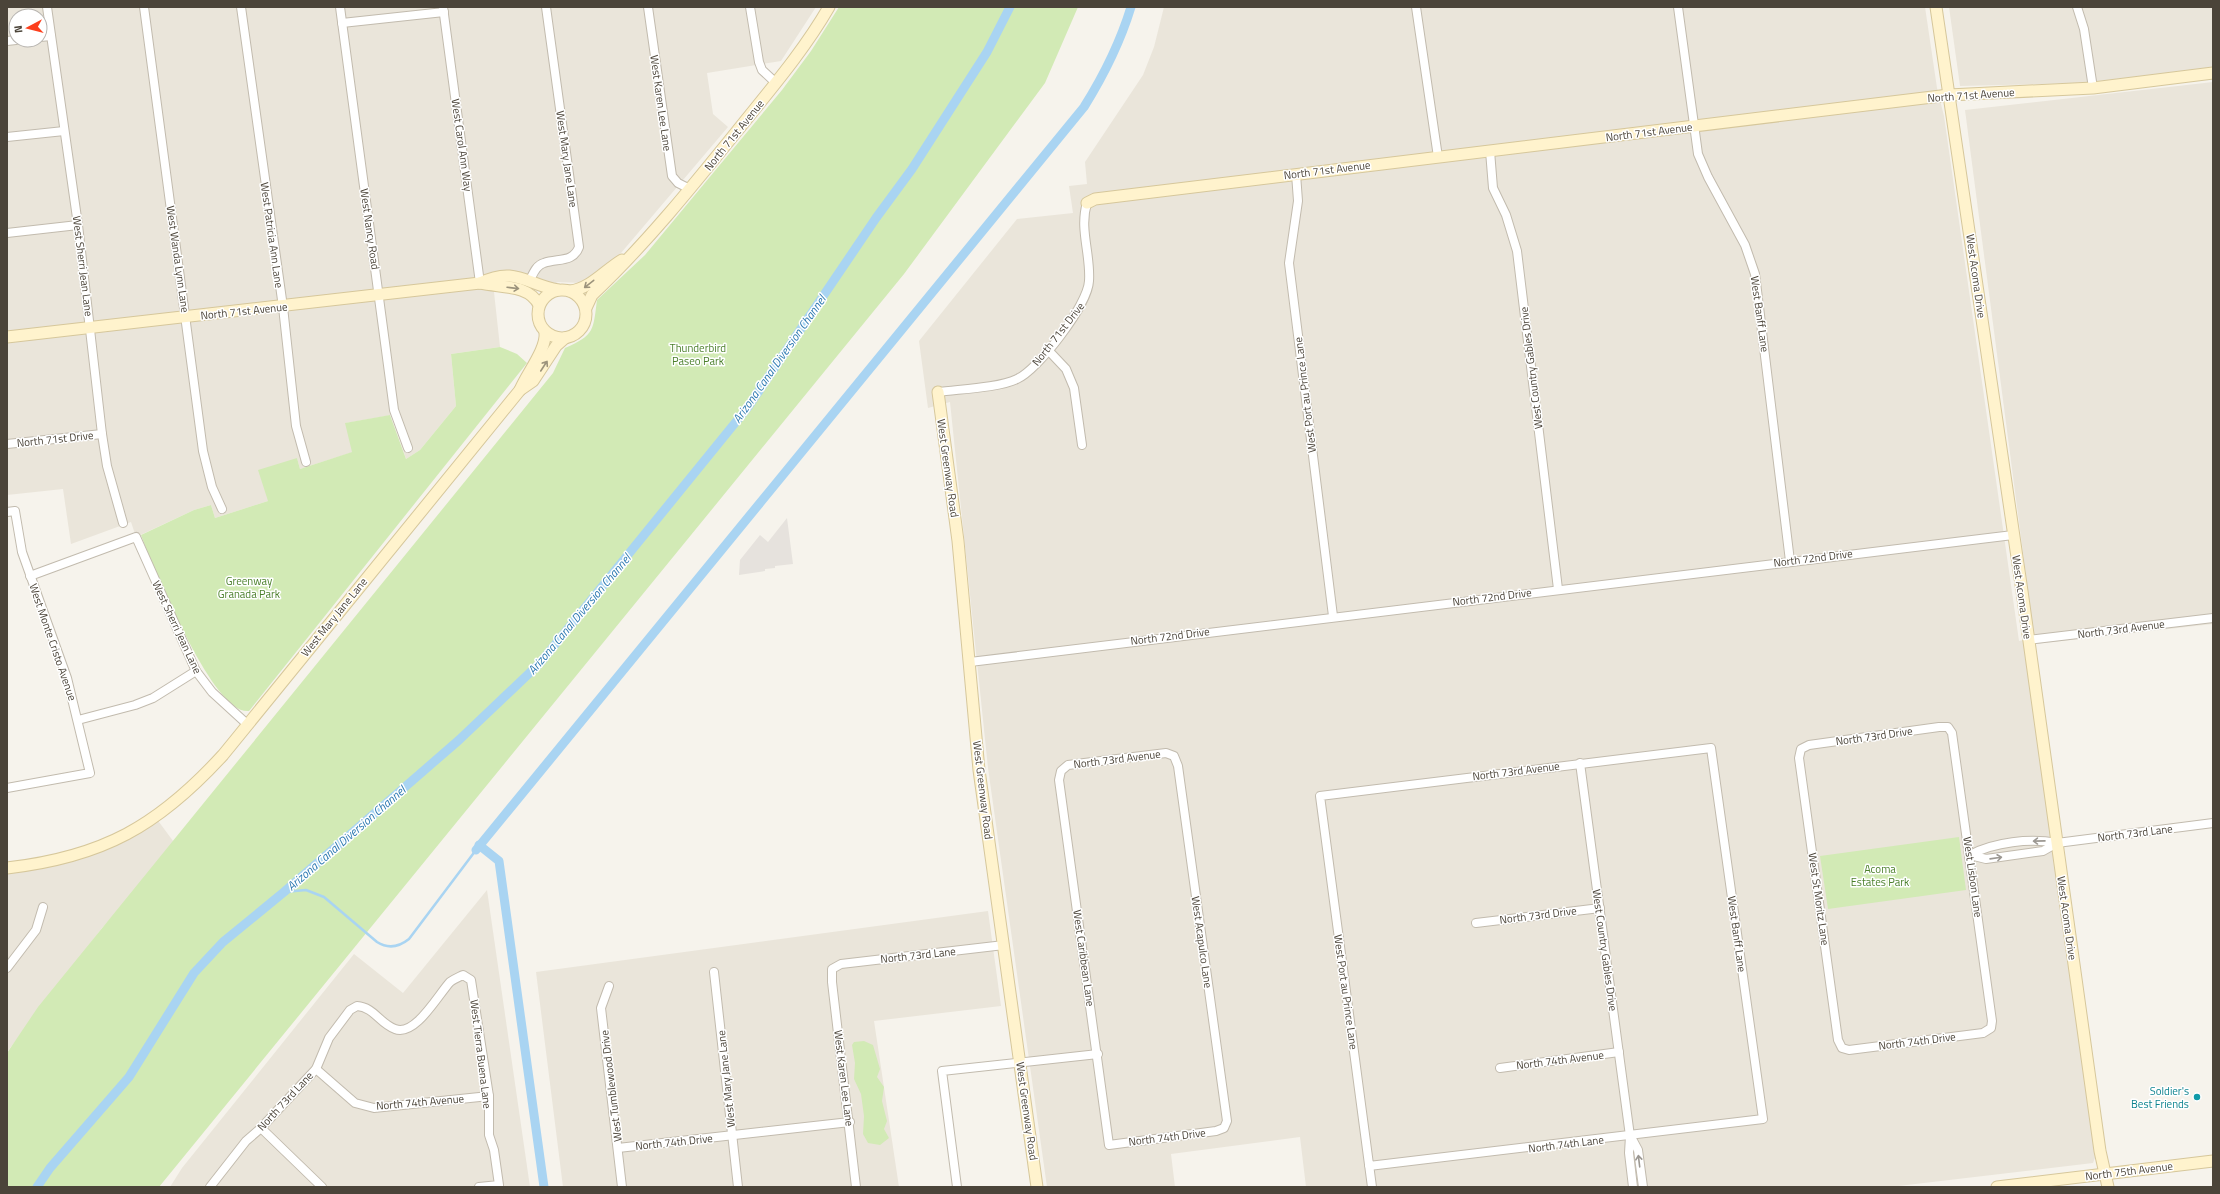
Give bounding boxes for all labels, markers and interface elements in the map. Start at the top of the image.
north arrow [8,8,48,48]
text: N [10,24,26,34]
street label: West Karen Lee Lane [646,54,676,152]
street label: North 71st Avenue [1927,84,2016,106]
street label: North 71st Avenue [700,96,768,174]
street label: West Carol Ann Way [448,98,477,193]
street label: West Mary Jane Lane [552,110,582,209]
street label: North 71st Avenue [1605,119,1694,145]
street label: North 71st Avenue [1283,157,1372,183]
street label: West Patricia Ann Lane [257,181,287,289]
street label: West Nancy Road [356,187,384,271]
street label: West Wanda Lynn Lane [163,205,193,314]
street label: West Sherri Jean Lane [69,215,97,318]
street label: West Acoma Drive [1962,233,1990,319]
street label: West Banff Lane [1747,275,1773,353]
one-way arrow [584,279,595,288]
one-way arrow [506,285,519,292]
water label: Arizona Canal Diversion Channel [728,290,831,427]
street label: North 71st Avenue [200,298,289,324]
street label: North 71st Drive [1028,298,1088,369]
street label: West Country Gables Drive [1516,306,1546,430]
street label: West Port au Prince Lane [1290,336,1320,454]
park label: Thunderbird Paseo Park [670,340,726,369]
one-way arrow [540,361,548,372]
street label: West Greenway Road [933,418,963,518]
street label: North 71st Drive [16,427,95,451]
street label: North 72nd Drive [1772,545,1854,571]
water label: Arizona Canal Diversion Channel [523,549,636,678]
street label: West Acoma Drive [2008,554,2036,640]
park label: Greenway Granada Park [218,573,281,602]
street label: West Mary Jane Lane [297,574,371,660]
street label: West Sherri Jean Lane [148,578,206,677]
street label: West Monte Cristo Avenue [25,581,81,703]
street label: North 72nd Drive [1451,584,1533,610]
street label: North 73rd Avenue [2076,616,2166,642]
street label: North 72nd Drive [1129,623,1211,649]
street label: North 73rd Drive [1835,723,1914,749]
street label: West Greenway Road [969,740,997,840]
street label: North 73rd Avenue [1072,746,1162,772]
street label: North 73rd Avenue [1471,758,1561,784]
water label: Arizona Canal Diversion Channel [282,780,411,895]
street label: North 73rd Lane [2096,820,2174,846]
street label: West Lisbon Lane [1959,836,1987,919]
one-way arrow [2032,837,2045,845]
street label: West St Moritz Lane [1805,852,1833,947]
one-way arrow [1989,854,2002,862]
park label: Acoma Estates Park [1851,861,1910,890]
street label: West Acoma Drive [2053,875,2081,961]
street label: West Country Gables Drive [1589,888,1622,1012]
street label: West Acapulco Lane [1188,895,1216,989]
street label: West Banff Lane [1724,895,1750,973]
street label: North 73rd Drive [1499,902,1578,928]
street label: West Caribbean Lane [1069,909,1099,1008]
street label: West Port au Prince Lane [1330,933,1362,1051]
street label: North 73rd Lane [880,943,957,967]
street label: West Tierra Buena Lane [466,998,496,1110]
street label: North 74th Drive [1877,1028,1957,1054]
street label: West Tumblewood Drive [596,1029,626,1143]
street label: West Mary Jane Lane [713,1029,739,1128]
street label: West Karen Lee Lane [830,1029,858,1127]
street label: North 74th Avenue [1515,1047,1605,1073]
street label: West Greenway Road [1012,1061,1042,1161]
street label: North 73rd Lane [253,1068,317,1134]
place label: Soldier's Best Friends [2131,1083,2189,1112]
street label: North 74th Avenue [375,1090,465,1114]
marker: Soldier's Best Friends [2192,1092,2202,1102]
street label: North 74th Drive [1127,1124,1207,1150]
street label: North 74th Drive [635,1130,714,1154]
street label: North 74th Lane [1527,1131,1605,1157]
one-way arrow [1635,1155,1643,1168]
street label: North 75th Avenue [2084,1158,2174,1184]

